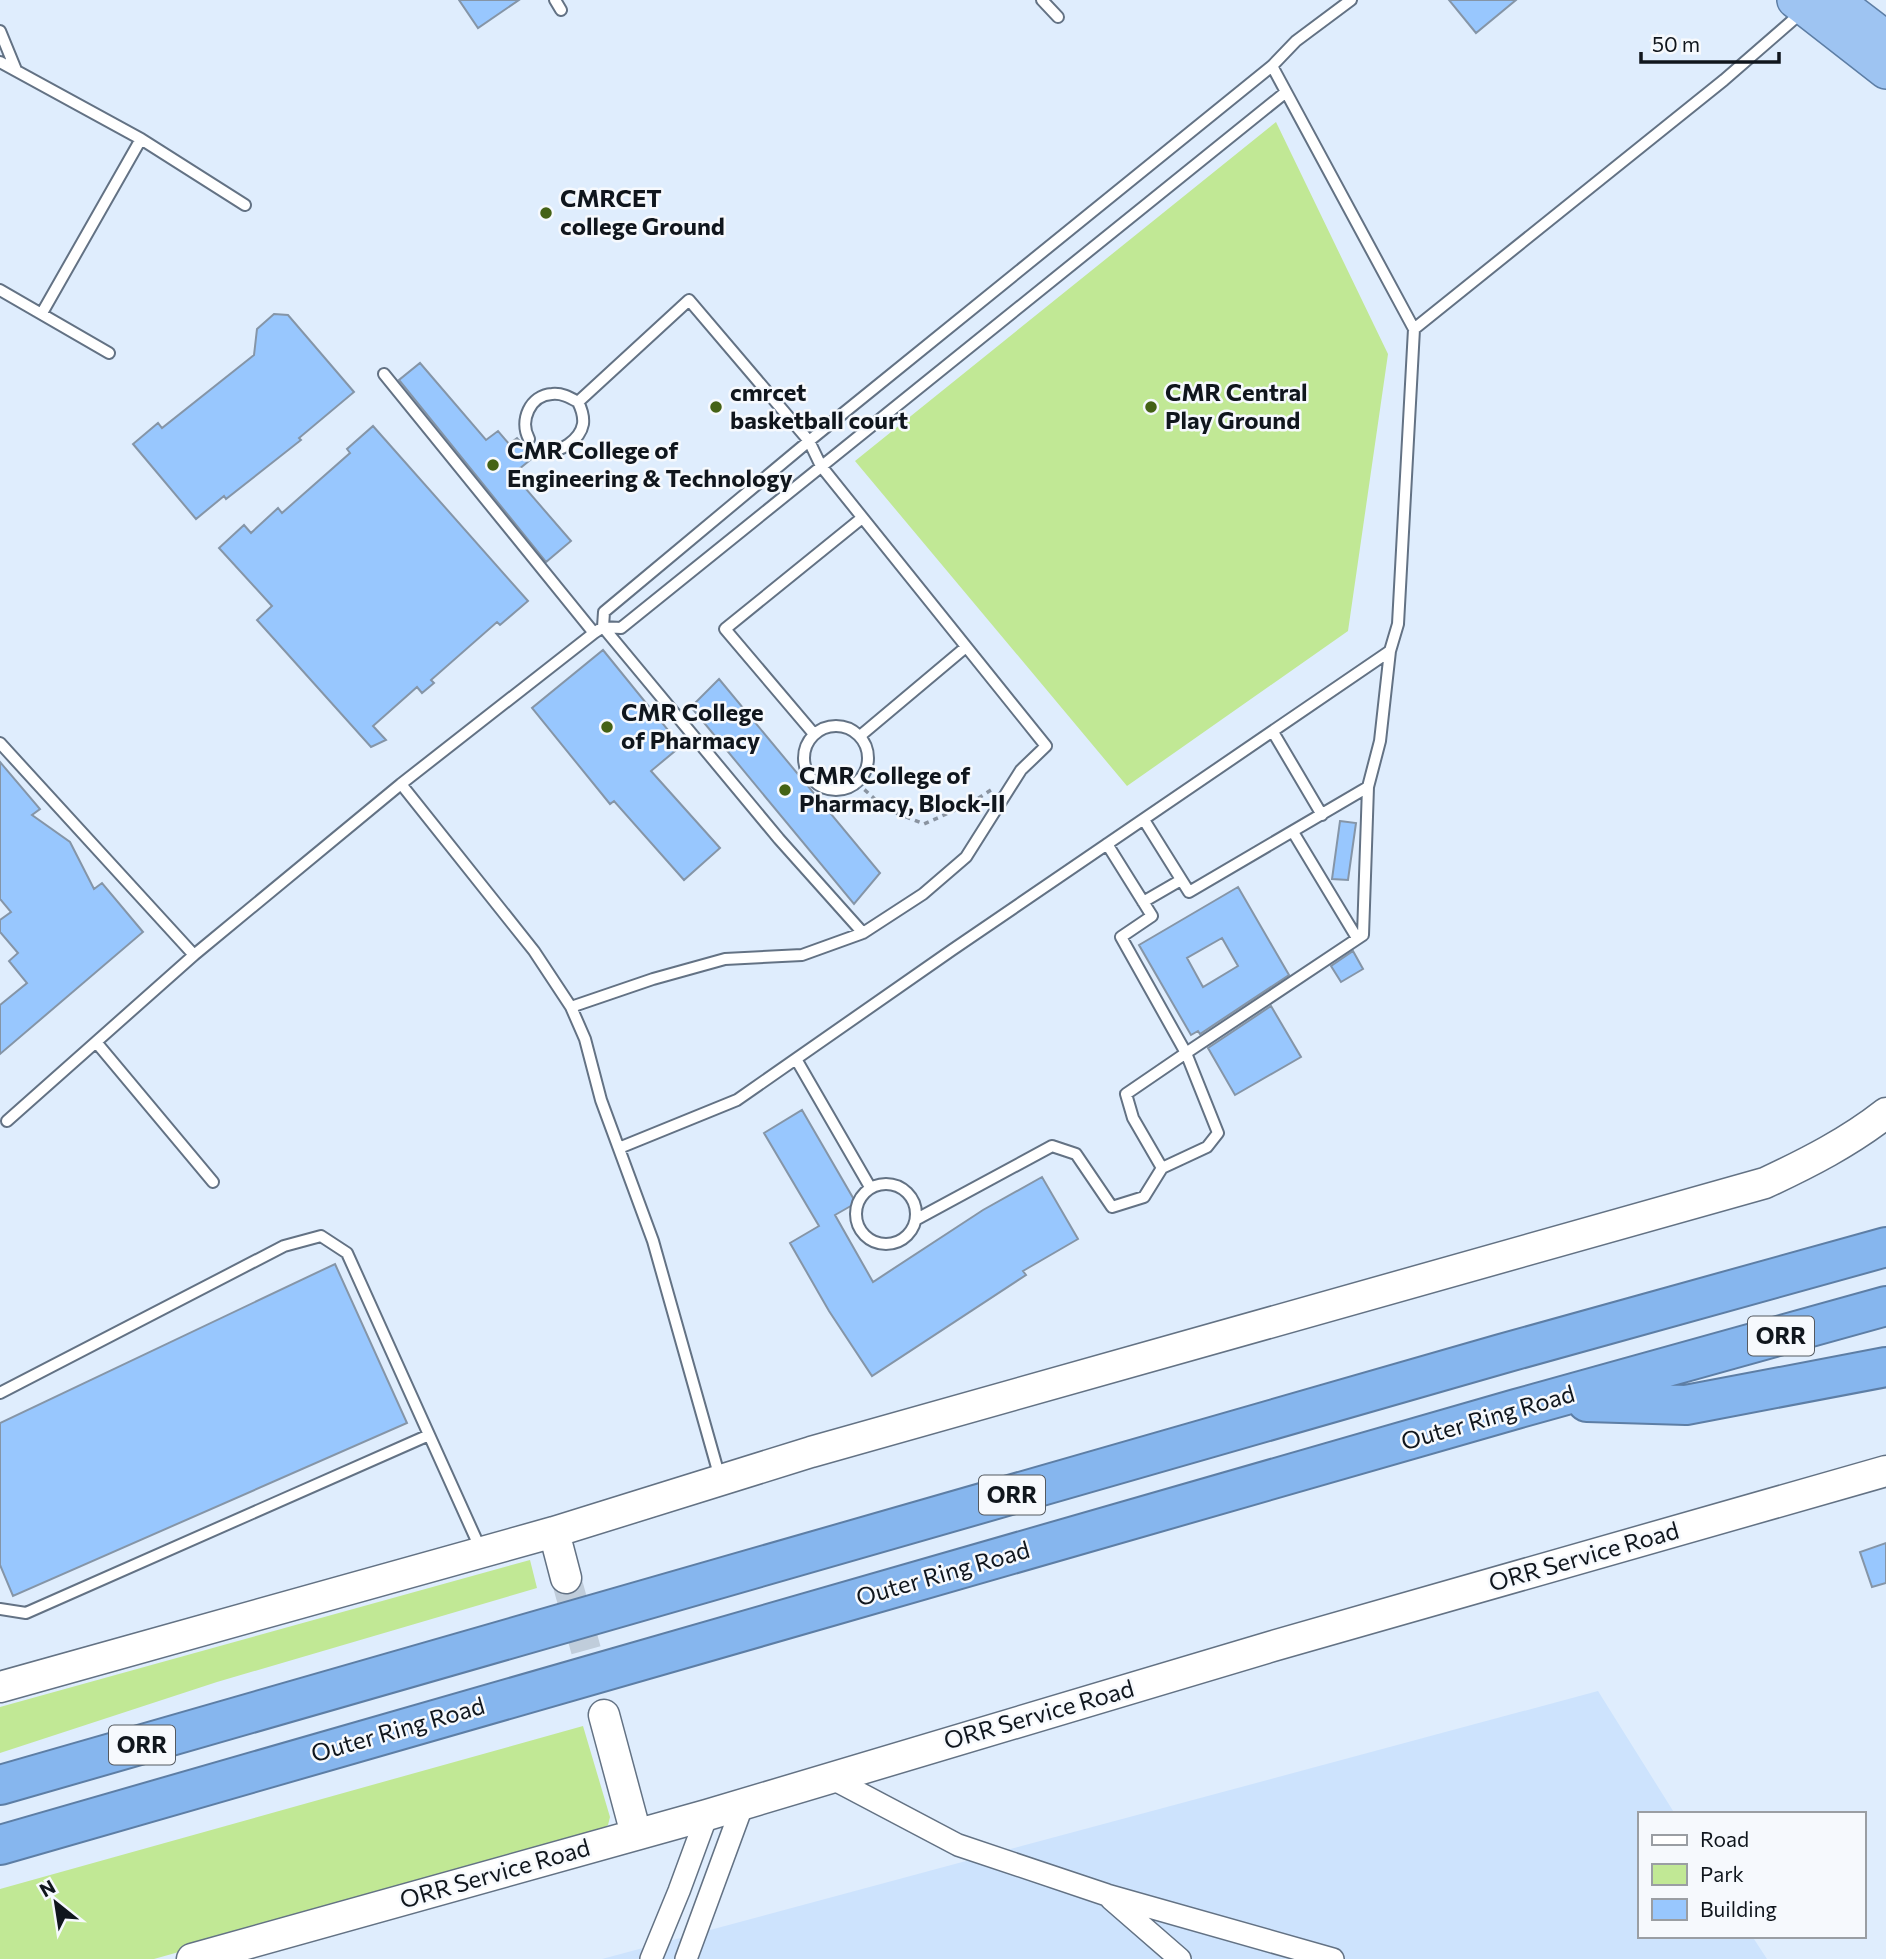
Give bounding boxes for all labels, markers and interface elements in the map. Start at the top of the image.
scale bar [1641,21,1779,65]
text: 50 m [1652,31,1700,56]
place label: CMRCET college Ground [560,183,725,240]
marker: CMRCET college Ground [538,205,554,221]
place label: cmrcet basketball court [730,377,908,434]
place label: CMR Central Play Ground [1165,377,1308,434]
marker: cmrcet basketball court [708,399,724,415]
marker: CMR Central Play Ground [1143,399,1159,415]
place label: CMR College of Engineering & Technology [507,435,793,492]
marker: CMR College of Engineering & Technology [485,457,501,473]
place label: CMR College of Pharmacy [621,697,764,754]
marker: CMR College of Pharmacy [599,719,615,735]
place label: CMR College of Pharmacy, Block-II [799,760,1006,817]
marker: CMR College of Pharmacy, Block-II [777,782,793,798]
road number: ORR [1748,1316,1814,1356]
street label: Outer Ring Road [1397,1378,1578,1455]
road number: ORR [979,1476,1045,1514]
street label: ORR Service Road [1485,1515,1682,1597]
street label: Outer Ring Road [852,1534,1033,1611]
street label: ORR Service Road [940,1673,1137,1755]
street label: Outer Ring Road [307,1690,488,1767]
road number: ORR [109,1726,175,1764]
legend [1638,1812,1865,1938]
text: Road [1700,1826,1749,1851]
street label: ORR Service Road [396,1832,593,1914]
text: Park [1700,1861,1744,1886]
north arrow [21,1868,91,1938]
text: N [35,1874,59,1901]
text: Building [1700,1896,1777,1921]

